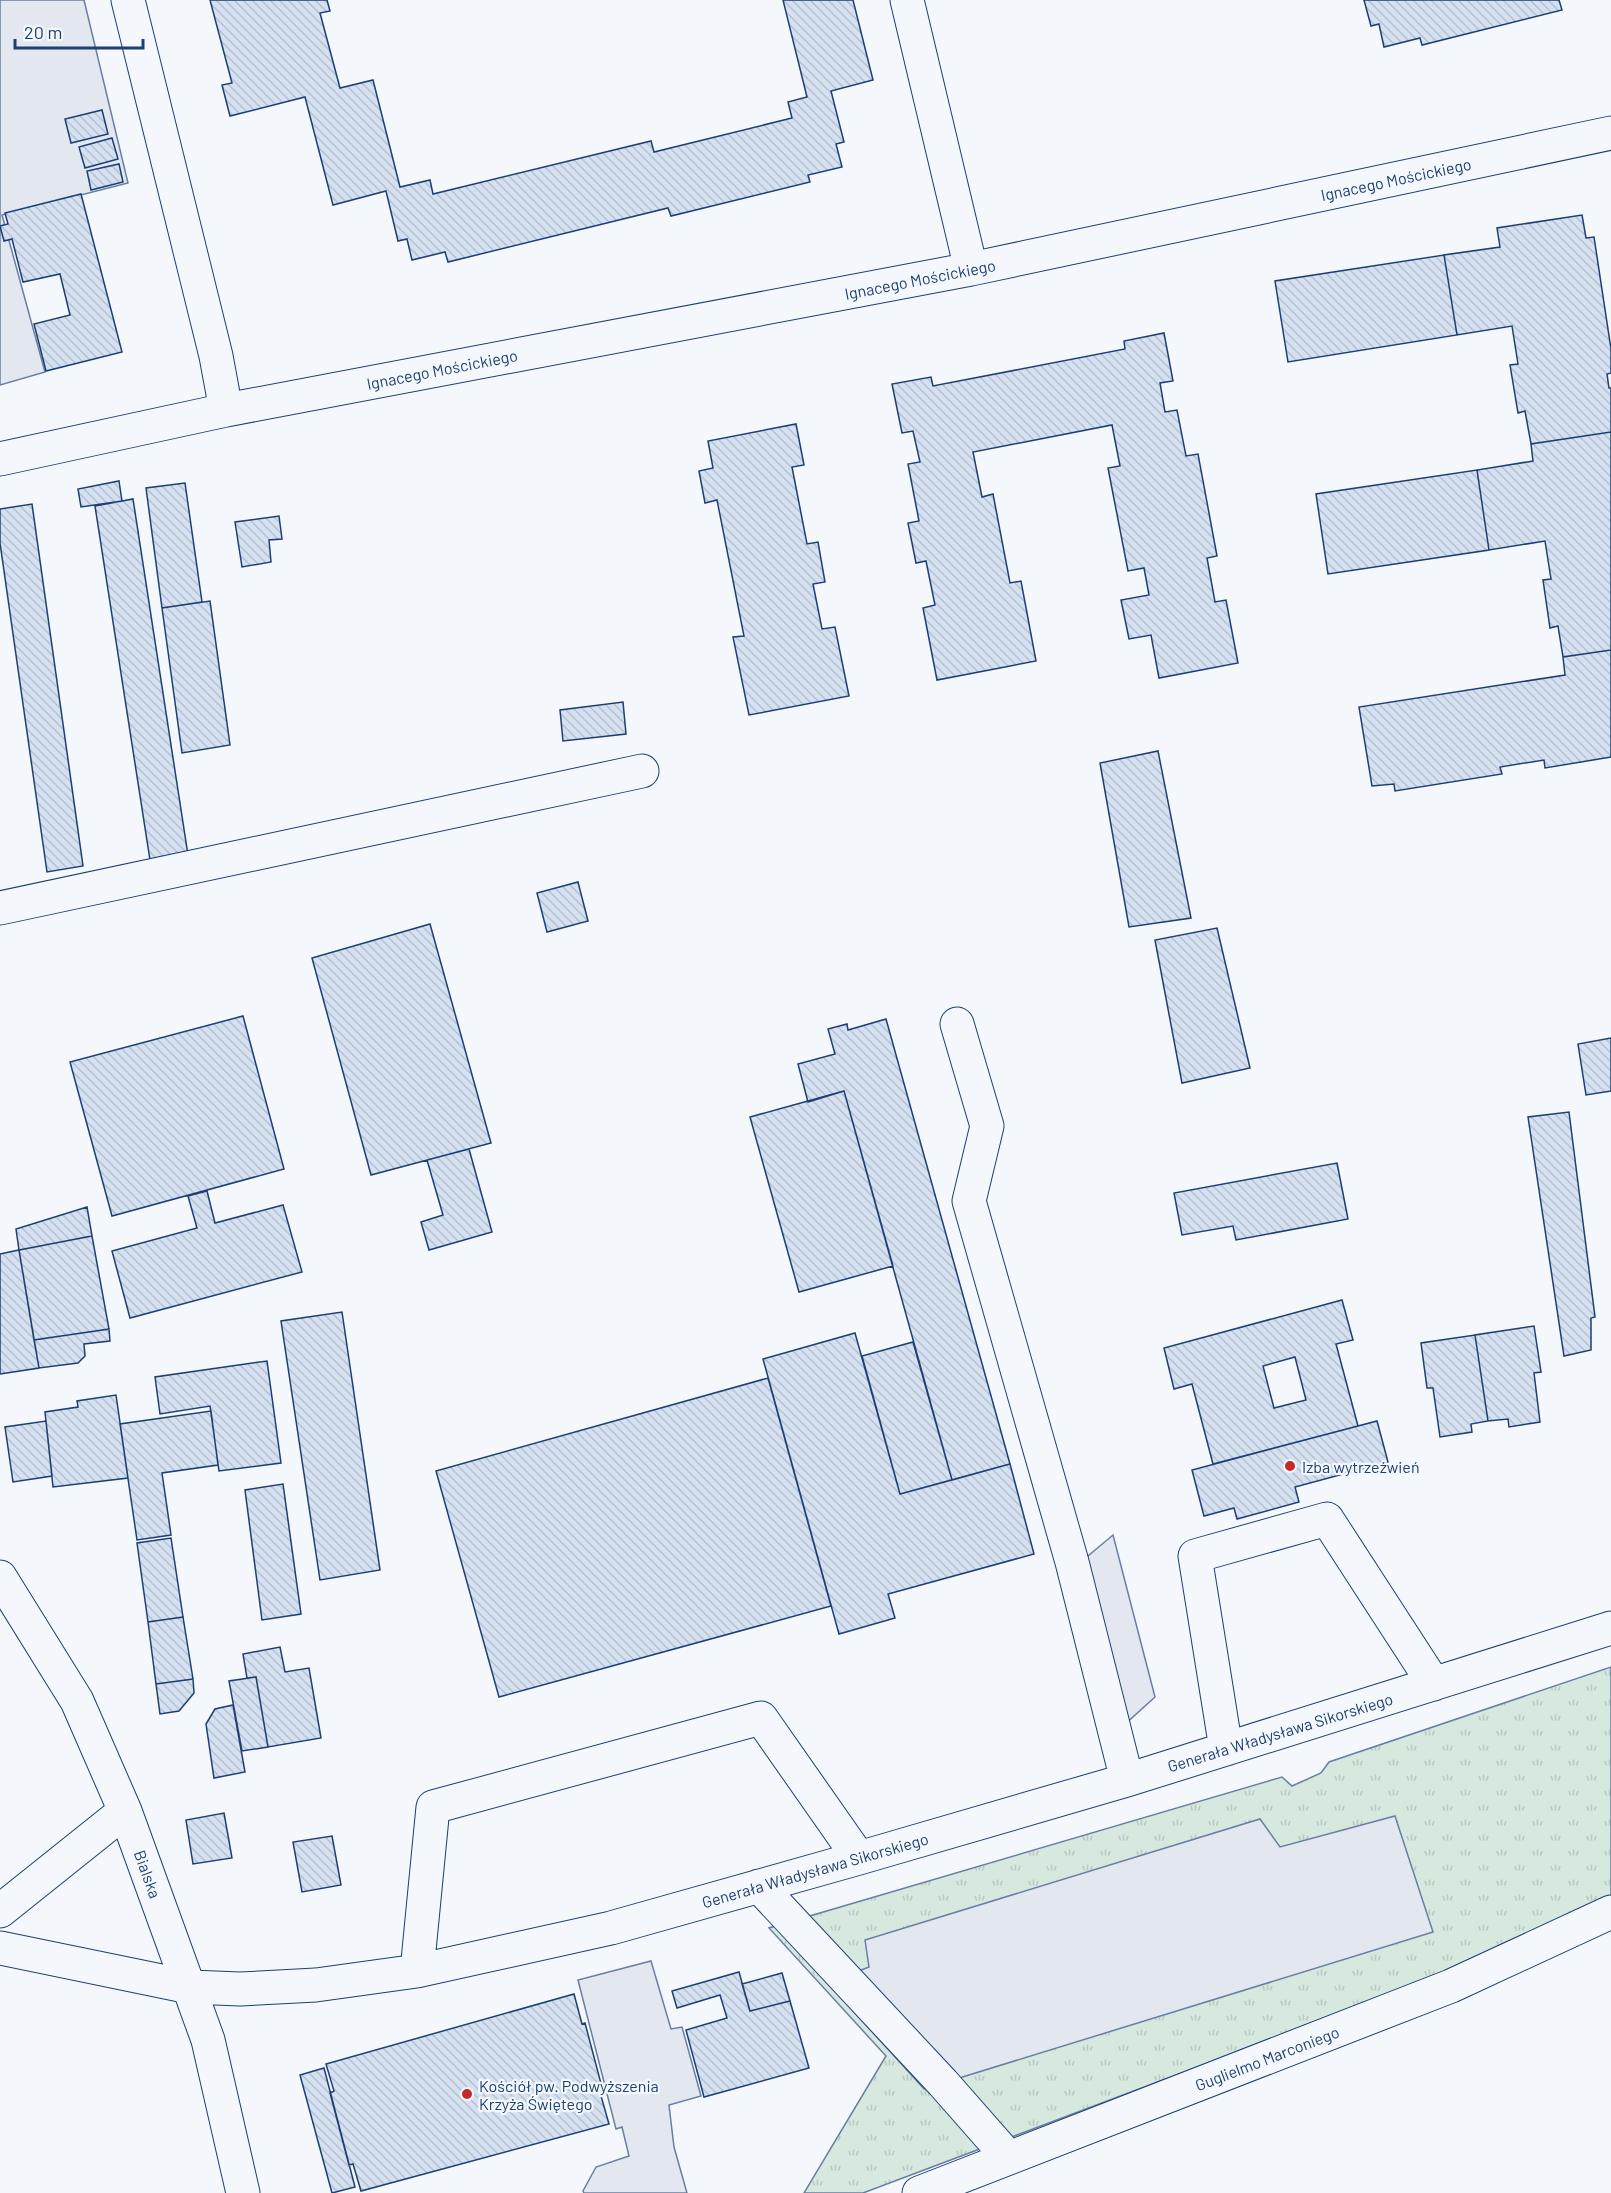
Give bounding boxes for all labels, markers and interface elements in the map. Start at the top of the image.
scale bar [15,12,142,50]
text: 20 m [24,21,62,43]
street label: Ignacego Mościckiego [1319,154,1473,204]
street label: Ignacego Mościckiego [843,255,997,303]
street label: Ignacego Mościckiego [365,345,519,393]
place label: Izba wytrzeźwień [1302,1457,1420,1476]
marker: Izba wytrzeźwień [1283,1459,1297,1473]
street label: Generała Władysława Sikorskiego [1165,1689,1395,1775]
street label: Generała Władysława Sikorskiego [700,1829,930,1911]
street label: Bialska [131,1847,165,1901]
street label: Guglielmo Marconiego [1192,2022,1342,2094]
place label: Kościół pw. Podwyższenia Krzyża Świętego [479,2076,659,2113]
marker: Kościół pw. Podwyższenia Krzyża Świętego [460,2087,474,2101]

